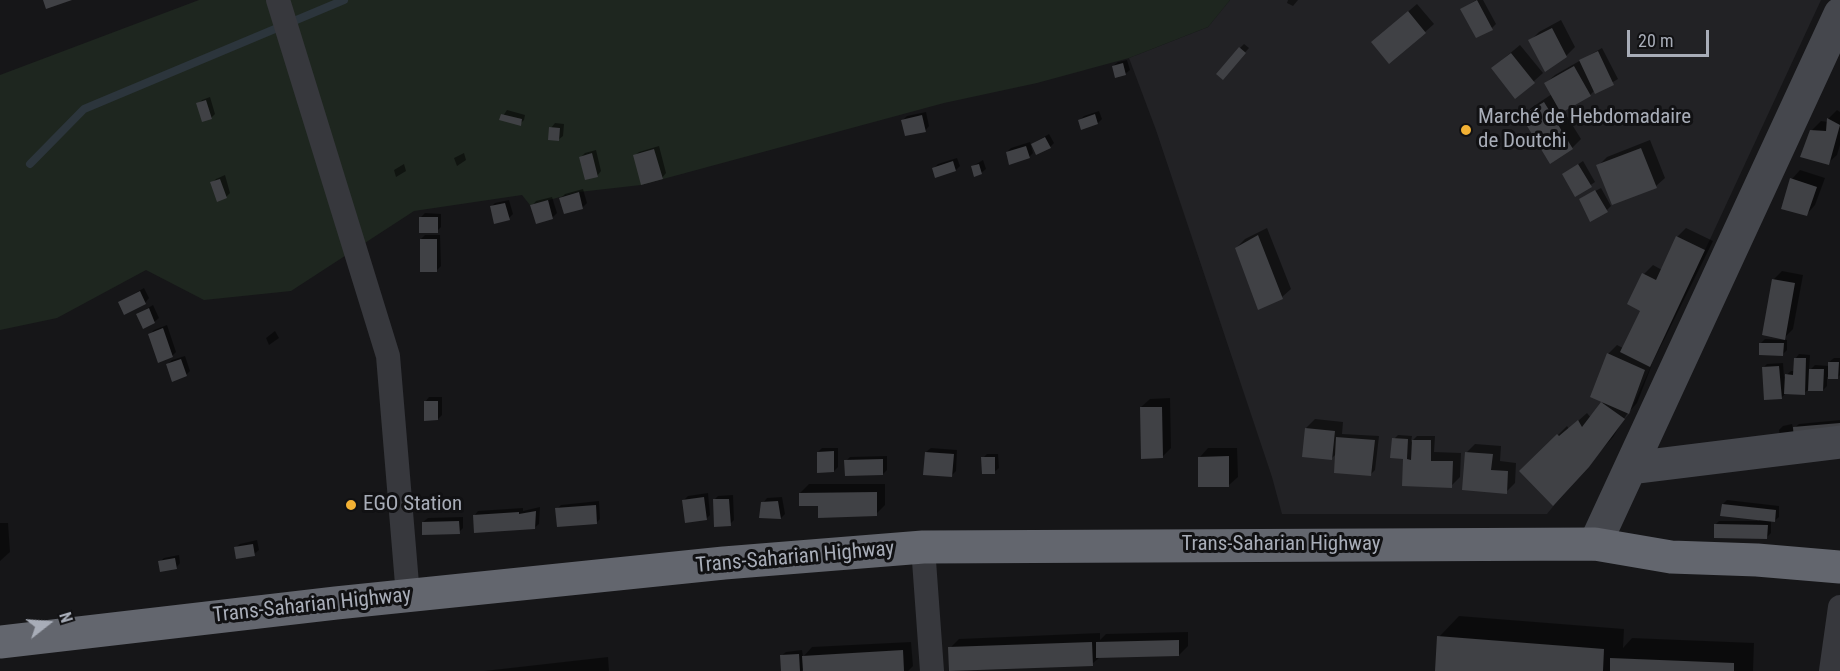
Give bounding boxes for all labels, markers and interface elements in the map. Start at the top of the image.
scale bar [1630,18,1712,56]
text: 20 m [1638,30,1673,51]
place label: Marché de Hebdomadaire de Doutchi [1478,105,1691,155]
marker: Marché de Hebdomadaire de Doutchi [1459,123,1473,137]
place label: EGO Station [363,492,462,518]
marker: EGO Station [344,498,358,512]
street label: Trans-Saharian Highway [1181,532,1381,558]
street label: Trans-Saharian Highway [695,537,895,579]
street label: Trans-Saharian Highway [212,583,412,629]
north arrow [18,593,78,653]
text: N [55,610,76,625]

